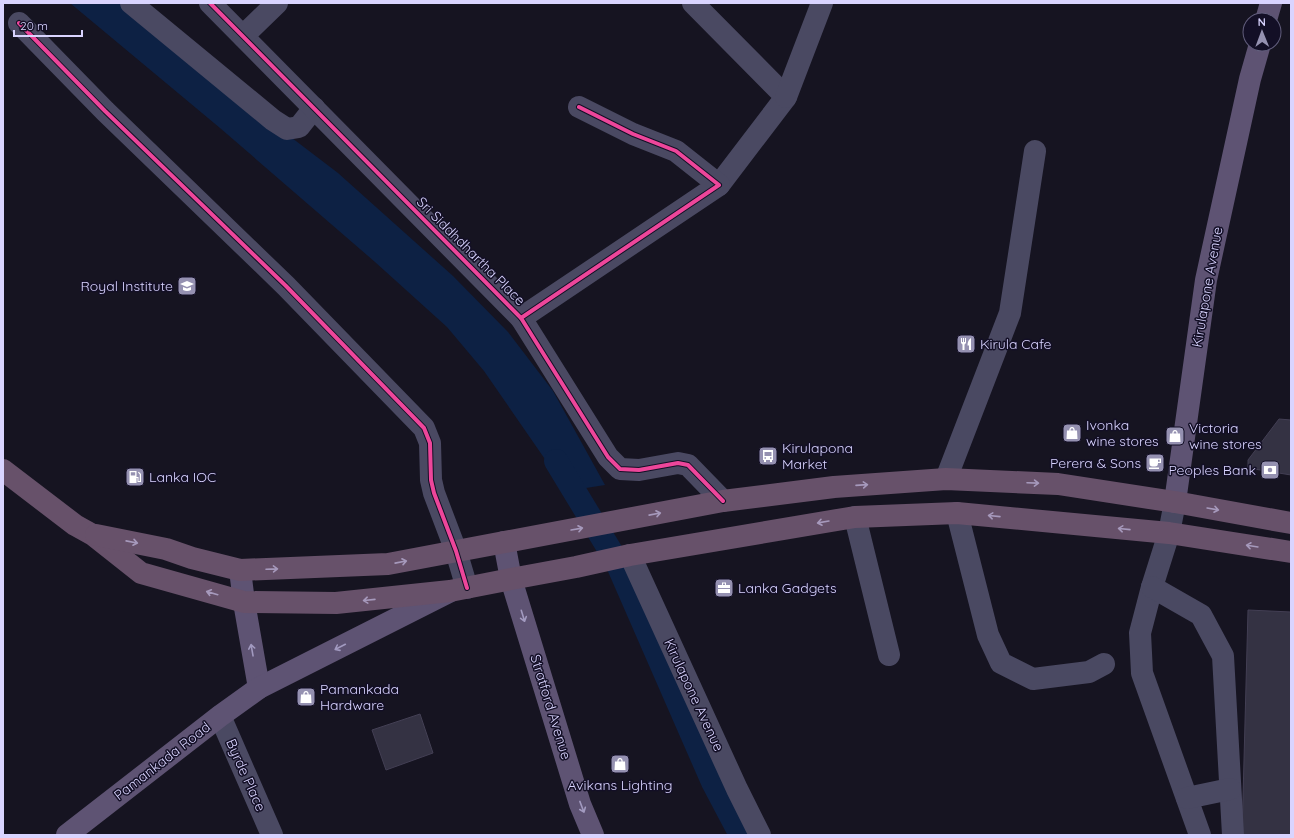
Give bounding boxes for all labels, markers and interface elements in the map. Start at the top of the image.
scale bar [14,12,82,38]
north arrow [1242,12,1282,52]
text: N [1258,15,1266,29]
text: 20 m [20,18,48,33]
street label: Sri Siddhdhartha Place [413,193,529,309]
street label: Kirulapone Avenue [1188,225,1226,349]
school or university icon: Royal Institute [176,275,198,297]
place label: Royal Institute [81,277,173,295]
restaurant icon: Kirula Cafe [955,333,977,355]
place label: Kirula Cafe [980,335,1051,353]
place label: Ivonka wine stores [1086,416,1159,450]
place label: Victoria wine stores [1189,419,1262,453]
shop icon: Ivonka wine stores [1061,422,1083,444]
shop icon: Victoria wine stores [1164,425,1186,447]
place label: Kirulapona Market [782,439,853,473]
bus stop icon: Kirulapona Market [757,445,779,467]
cafe icon: Perera & Sons [1144,452,1166,474]
place label: Perera & Sons [1050,454,1141,472]
bank icon: Peoples Bank [1259,459,1281,481]
place label: Peoples Bank [1168,461,1256,479]
fuel station icon: Lanka IOC [124,466,146,488]
place label: Lanka IOC [149,468,216,486]
one-way arrow [1026,479,1039,487]
one-way arrow [855,482,868,489]
one-way arrow [1206,505,1219,513]
one-way arrow [648,510,661,518]
one-way arrow [988,513,1001,520]
one-way arrow [817,519,830,527]
one-way arrow [571,525,584,533]
one-way arrow [1118,525,1131,533]
one-way arrow [125,538,138,546]
one-way arrow [1246,542,1259,550]
one-way arrow [395,558,408,566]
one-way arrow [265,565,278,573]
office icon: Lanka Gadgets [713,577,735,599]
place label: Lanka Gadgets [738,579,837,597]
one-way arrow [206,589,219,596]
one-way arrow [363,596,376,604]
one-way arrow [520,609,527,622]
street label: Kirulapone Avenue [660,636,728,754]
one-way arrow [248,644,256,657]
one-way arrow [334,644,346,651]
street label: Stratford Avenue [526,652,576,762]
place label: Pamankada Hardware [320,680,399,714]
shop icon: Pamankada Hardware [295,686,317,708]
street label: Pamankada Road [110,718,214,804]
street label: Byrde Place [222,736,270,814]
shop icon: Avikans Lighting [609,753,631,775]
place label: Avikans Lighting [567,776,673,794]
one-way arrow [578,800,586,812]

